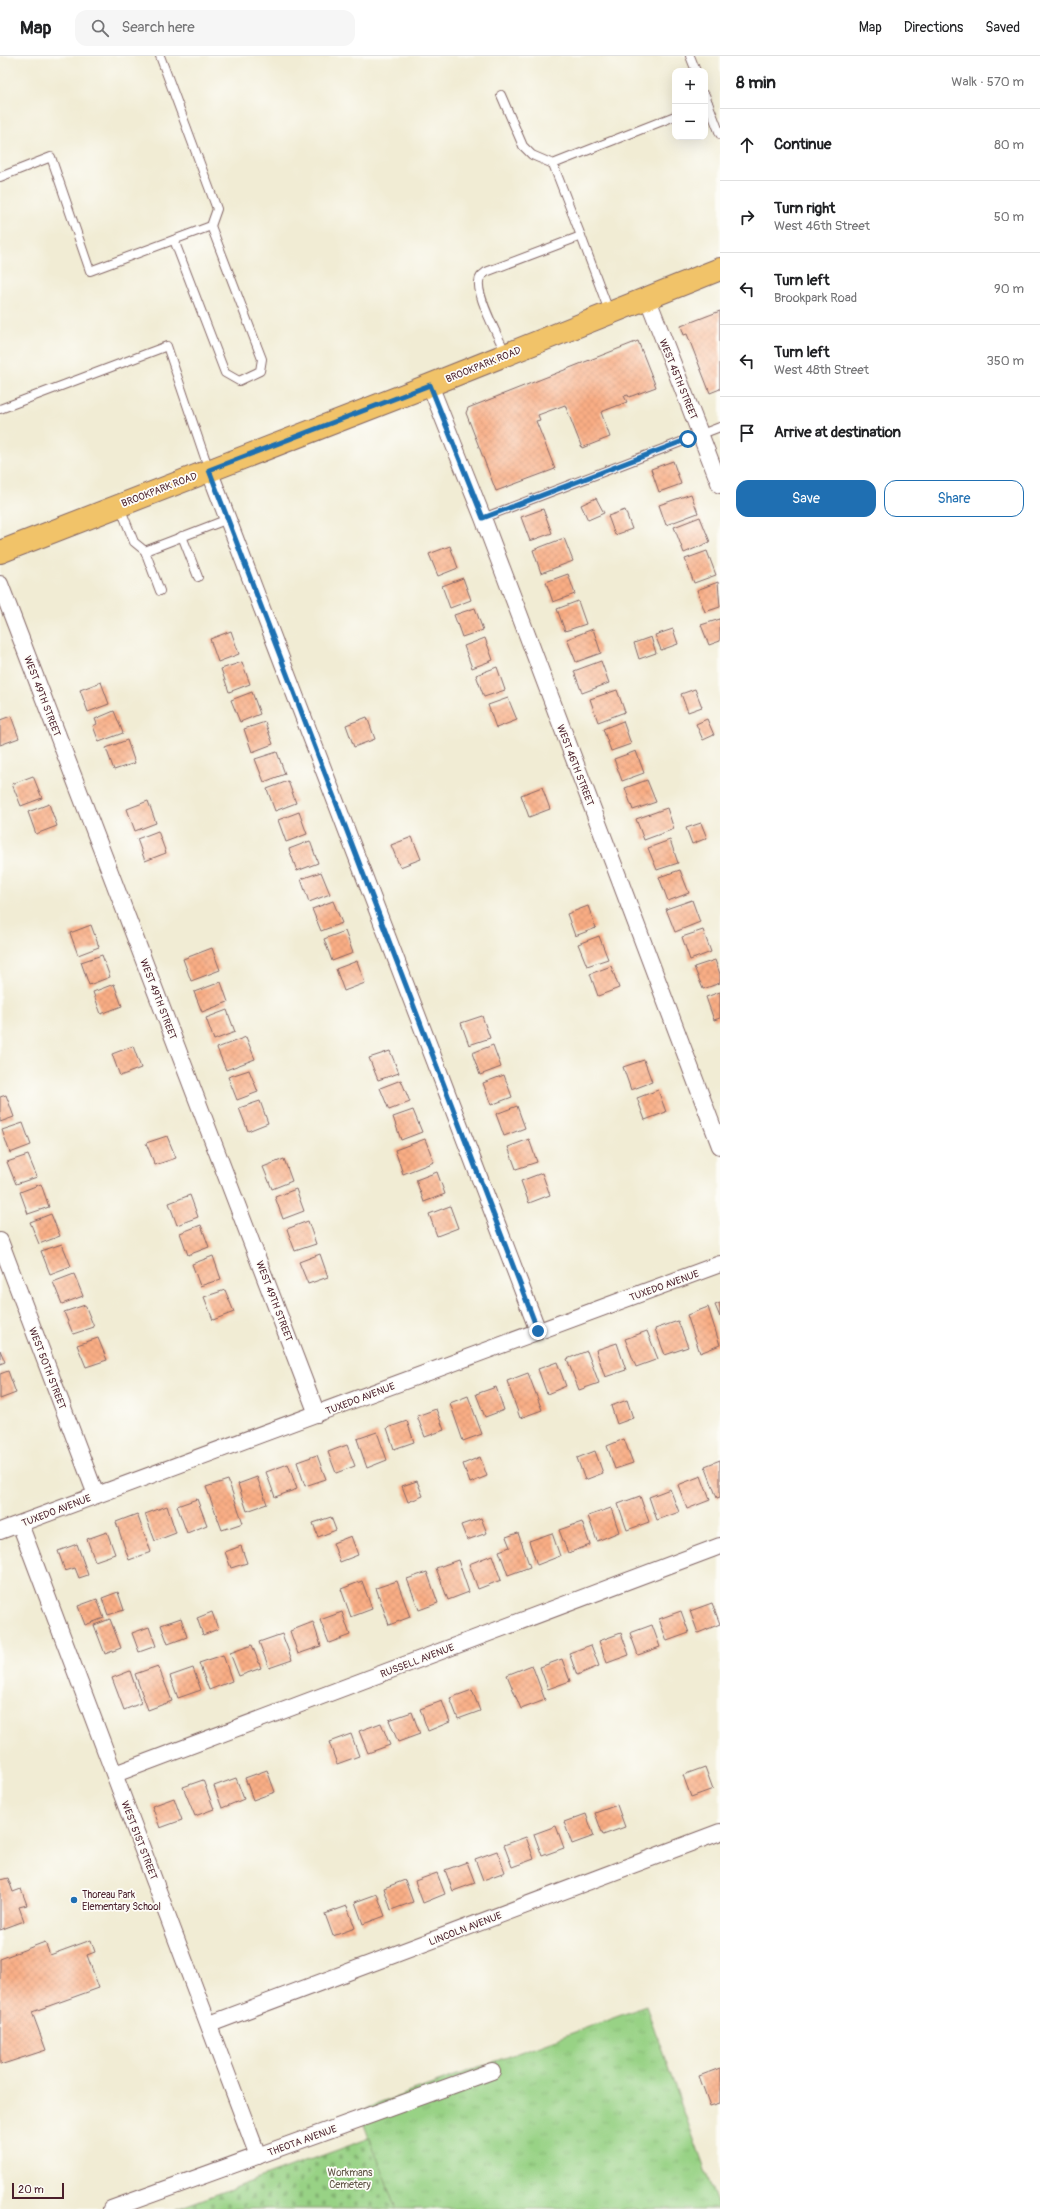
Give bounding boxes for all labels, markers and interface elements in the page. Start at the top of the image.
search box [75,10,355,46]
text: Map [20,16,51,40]
icon: search [89,17,111,39]
text: Search here [121,18,195,37]
text: Map [859,19,882,36]
text: Directions [904,19,963,36]
text: Saved [985,19,1020,36]
map controls [672,68,708,140]
button: + [672,68,708,104]
text: 8 min [736,72,776,93]
text: Walk · 570 m [951,74,1024,90]
button: − [672,104,708,140]
icon: ahead [736,134,758,156]
text: Continue [774,135,832,154]
text: 80 m [994,137,1024,153]
text: Turn right [774,199,835,218]
icon: right [736,206,758,228]
text: 50 m [994,209,1024,225]
text: West 46th Street [774,218,870,234]
text: Turn left [774,271,830,290]
icon: left [736,278,758,300]
text: 90 m [994,281,1024,297]
text: Brookpark Road [774,290,857,306]
street label: WEST 45TH STREET [656,337,700,422]
text: Turn left [774,343,830,362]
street label: BROOKPARK ROAD [444,344,523,385]
icon: left [736,350,758,372]
text: 350 m [986,353,1024,369]
text: West 48th Street [774,362,869,378]
icon: arrive [736,422,758,444]
text: Arrive at destination [774,423,901,442]
route start [679,430,697,448]
street label: BROOKPARK ROAD [120,470,199,510]
button: Save [736,480,876,517]
button: Share [884,480,1024,517]
street label: WEST 49TH STREET [21,654,63,739]
street label: WEST 46TH STREET [554,723,596,808]
street label: WEST 49TH STREET [137,957,179,1042]
street label: WEST 49TH STREET [253,1259,295,1344]
street label: TUXEDO AVENUE [628,1268,701,1304]
route end [529,1322,547,1340]
street label: WEST 50TH STREET [26,1326,68,1411]
street label: TUXEDO AVENUE [324,1380,397,1418]
street label: TUXEDO AVENUE [20,1492,93,1530]
street label: RUSSELL AVENUE [379,1641,456,1680]
street label: WEST 51ST STREET [119,1799,160,1882]
place label: Thoreau Park Elementary School [82,1889,161,1913]
marker: Thoreau Park Elementary School [69,1895,79,1905]
street label: LINCOLN AVENUE [427,1910,503,1948]
street label: THEOTA AVENUE [266,2123,338,2159]
park label: Workmans Cemetery [328,2167,373,2191]
scale bar [12,2181,64,2200]
text: 20 m [18,2183,44,2196]

